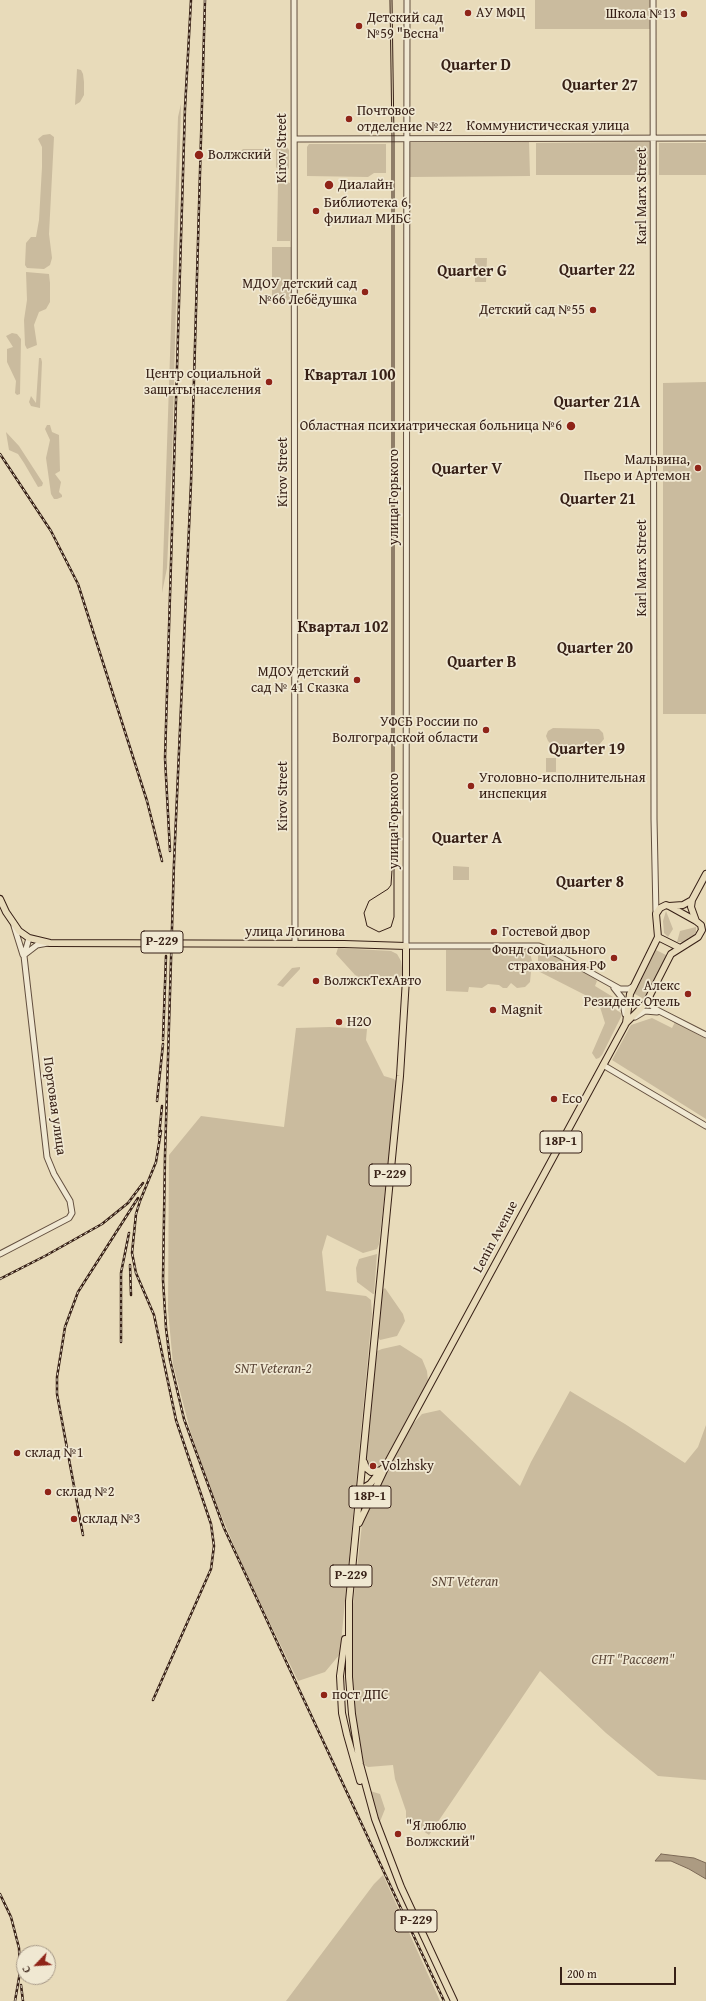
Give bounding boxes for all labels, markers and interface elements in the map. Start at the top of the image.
place label: АУ МФЦ [476,5,525,21]
place label: Школа №13 [606,6,676,22]
marker: АУ МФЦ [463,8,473,18]
marker: Школа №13 [679,9,689,19]
place label: Детский сад №59 "Весна" [367,10,445,42]
marker: Детский сад №59 "Весна" [354,21,364,31]
district label: Quarter D [441,56,511,76]
district label: Quarter 27 [562,76,638,96]
place label: Почтовое отделение №22 [357,103,452,136]
street label: Kirov Street [274,113,290,183]
marker: Почтовое отделение №22 [344,114,354,124]
street label: Коммунистическая улица [467,118,629,134]
place label: Волжский [208,147,271,163]
street label: Karl Marx Street [634,147,650,245]
marker: Волжский [193,149,205,161]
place label: Диалайн [338,177,393,193]
marker: Диалайн [323,179,335,191]
place label: Библиотека 6, филиал МИБС [324,195,411,228]
marker: Библиотека 6, филиал МИБС [311,206,321,216]
district label: Quarter 22 [559,261,635,281]
district label: Quarter G [437,262,507,282]
place label: МДОУ детский сад №66 Лебёдушка [242,276,357,308]
marker: МДОУ детский сад №66 Лебёдушка [360,287,370,297]
place label: Детский сад №55 [479,302,585,318]
marker: Детский сад №55 [588,305,598,315]
place label: Центр социальной защиты населения [144,366,261,398]
district label: Квартал 100 [305,366,395,386]
marker: Центр социальной защиты населения [264,377,274,387]
district label: Quarter 21A [554,393,640,413]
place label: Областная психиатрическая больница №6 [300,418,562,434]
marker: Областная психиатрическая больница №6 [565,420,577,432]
street label: Kirov Street [275,437,291,507]
street label: улица Горького [386,449,402,545]
place label: Мальвина, Пьеро и Артемон [584,452,690,484]
district label: Quarter V [432,460,502,480]
marker: Мальвина, Пьеро и Артемон [693,463,703,473]
district label: Quarter 21 [560,490,636,510]
street label: Karl Marx Street [634,519,650,617]
district label: Квартал 102 [298,618,388,638]
district label: Quarter 20 [557,639,633,659]
district label: Quarter B [447,653,517,673]
place label: МДОУ детский сад № 41 Сказка [251,664,349,696]
marker: МДОУ детский сад № 41 Сказка [352,675,362,685]
place label: УФСБ России по Волгоградской области [332,714,478,746]
marker: УФСБ России по Волгоградской области [481,725,491,735]
district label: Quarter 19 [549,740,625,760]
street label: Kirov Street [275,761,291,831]
place label: Уголовно-исполнительная инспекция [479,770,646,802]
street label: улица Горького [386,773,402,869]
marker: Уголовно-исполнительная инспекция [466,781,476,791]
district label: Quarter A [432,829,502,849]
district label: Quarter 8 [556,873,624,893]
street label: улица Логинова [245,924,345,940]
place label: Гостевой двор [502,924,590,940]
marker: Гостевой двор [489,927,499,937]
road number: Р-229 [141,931,183,953]
place label: Фонд социального страхования РФ [492,942,606,974]
marker: Фонд социального страхования РФ [609,953,619,963]
place label: ВолжскТехАвто [324,973,421,989]
marker: ВолжскТехАвто [311,976,321,986]
place label: Алекс Резиденс Отель [584,978,680,1010]
marker: Алекс Резиденс Отель [683,989,693,999]
place label: Magnit [501,1002,543,1018]
marker: Magnit [488,1005,498,1015]
place label: H2O [347,1014,372,1030]
marker: H2O [334,1017,344,1027]
street label: Портовая улица [39,1056,69,1156]
place label: Eco [562,1091,582,1107]
marker: Eco [549,1094,559,1104]
road number: 18Р-1 [540,1131,582,1153]
road number: Р-229 [369,1164,411,1186]
street label: Lenin Avenue [470,1198,522,1276]
park label: SNT Veteran-2 [234,1361,312,1377]
place label: склад №1 [25,1445,84,1461]
marker: склад №1 [12,1448,22,1458]
place label: Volzhsky [381,1458,434,1474]
marker: Volzhsky [368,1461,378,1471]
place label: склад №2 [56,1484,115,1500]
road number: 18Р-1 [349,1486,391,1508]
marker: склад №2 [43,1487,53,1497]
place label: склад №3 [82,1511,141,1527]
marker: склад №3 [69,1514,79,1524]
road number: Р-229 [330,1565,372,1587]
park label: SNT Veteran [432,1574,498,1590]
park label: СНТ "Рассвет" [591,1652,675,1668]
place label: пост ДПС [332,1687,389,1703]
marker: пост ДПС [319,1690,329,1700]
place label: "Я люблю Волжский" [406,1818,475,1850]
marker: "Я люблю Волжский" [393,1829,403,1839]
road number: Р-229 [395,1910,437,1932]
north arrow [16,1945,56,1985]
scale bar [562,1959,678,1985]
text: С [17,1963,35,1976]
text: 200 m [567,1965,597,1982]

